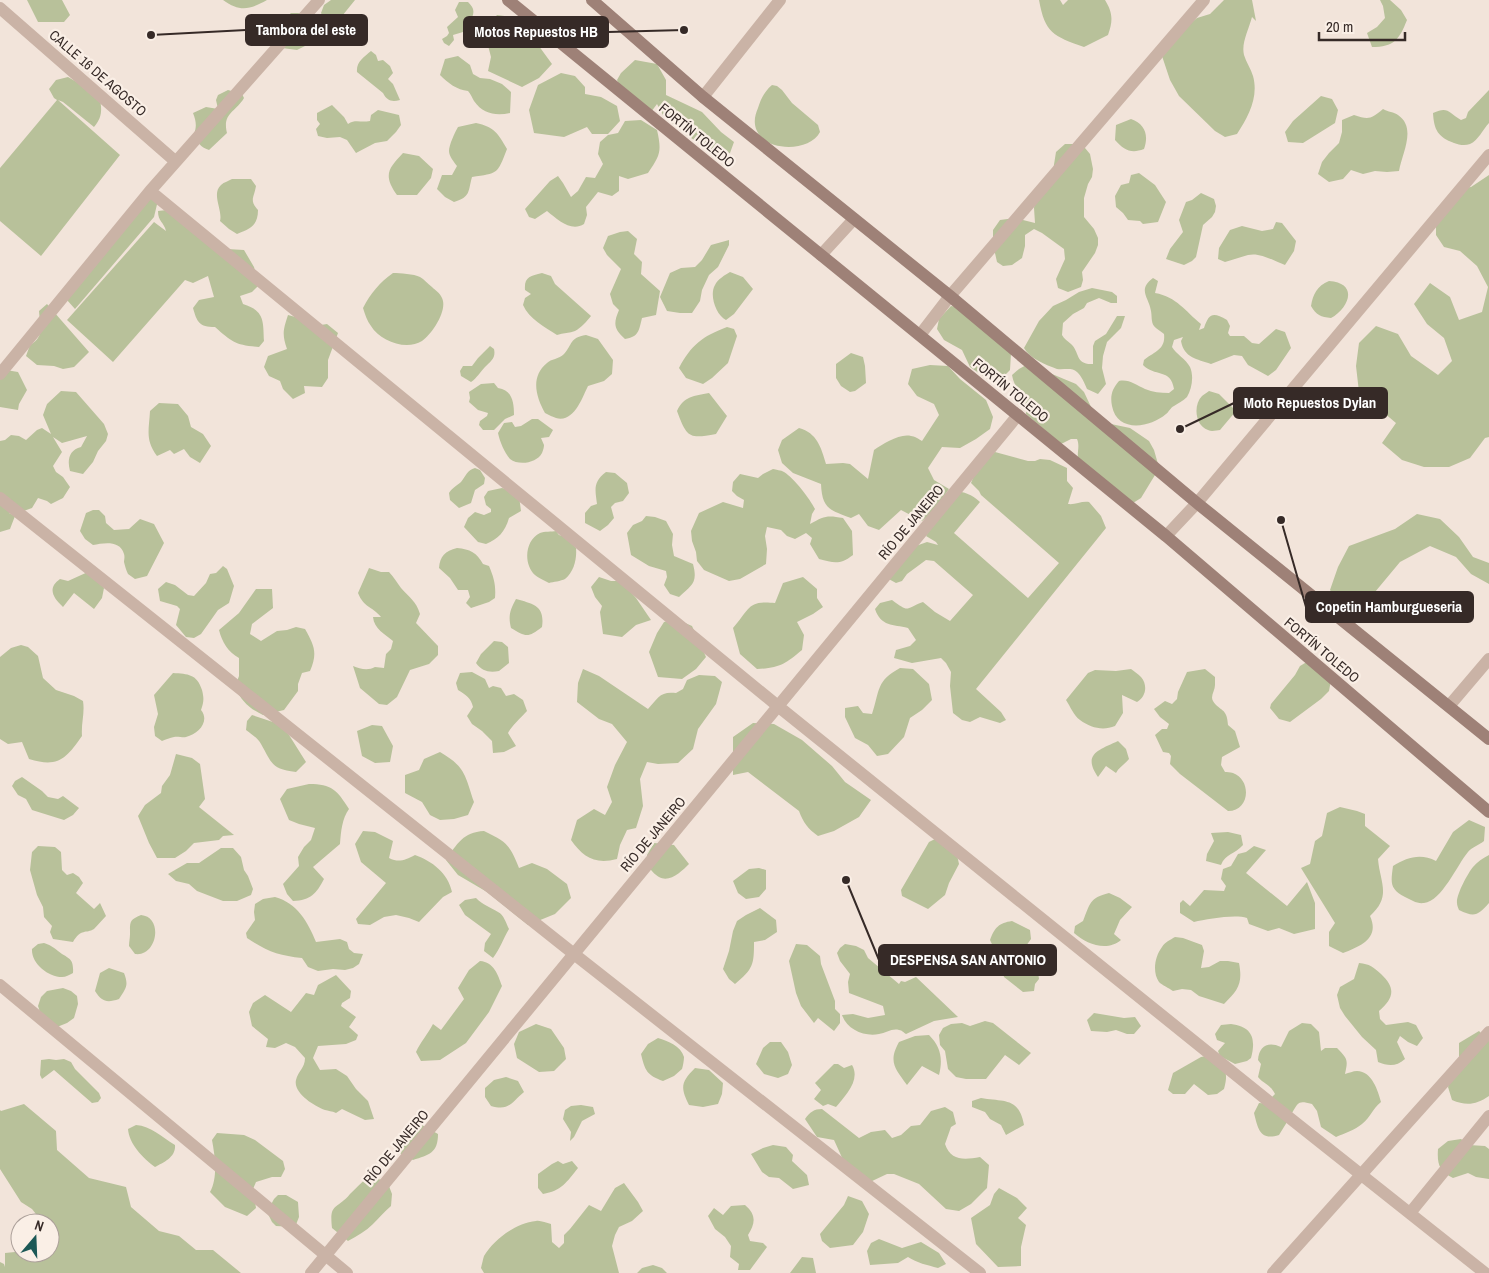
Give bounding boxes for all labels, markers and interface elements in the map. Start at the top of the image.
scale bar [1319,10,1405,42]
callout: Tambora del este [246,15,367,45]
text: 20 m [1326,16,1353,37]
callout: Motos Repuestos HB [464,17,608,47]
text: Tambora del este [256,19,356,40]
text: Motos Repuestos HB [474,21,598,42]
street label: CALLE 16 DE AGOSTO [46,26,150,120]
street label: FORTÍN TOLEDO [655,99,739,171]
street label: FORTÍN TOLEDO [969,354,1053,426]
callout: Moto Repuestos Dylan [1234,388,1387,418]
text: Moto Repuestos Dylan [1244,392,1376,413]
street label: RÍO DE JANEIRO [874,481,948,563]
callout: Copetin Hamburgueseria [1306,592,1473,622]
text: Copetin Hamburgueseria [1316,596,1462,617]
street label: FORTÍN TOLEDO [1281,613,1363,687]
street label: RÍO DE JANEIRO [616,793,690,875]
callout: DESPENSA SAN ANTONIO [879,945,1056,975]
text: DESPENSA SAN ANTONIO [890,949,1046,970]
street label: RÍO DE JANEIRO [359,1106,433,1188]
north arrow [10,1213,60,1263]
text: N [32,1216,46,1236]

